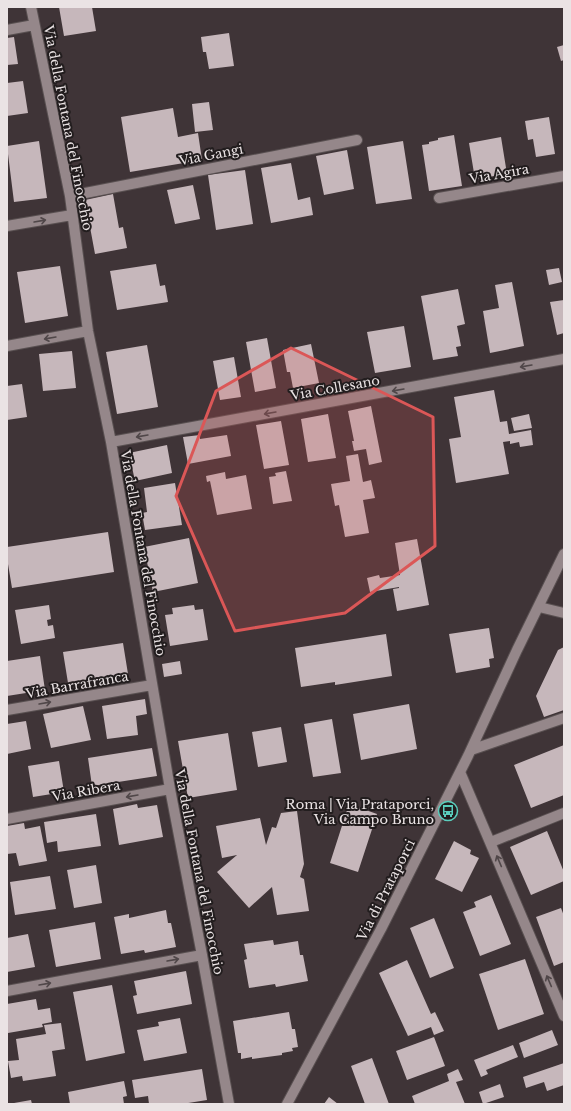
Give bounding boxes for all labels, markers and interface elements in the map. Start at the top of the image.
street label: Via della Fontana del Finocchio [40,23,96,232]
street label: Via Gangi [176,140,245,170]
street label: Via Agira [467,160,531,188]
one-way arrow [33,217,46,225]
one-way arrow [44,334,57,342]
one-way arrow [520,363,533,371]
street label: Via Collesano [288,372,381,404]
one-way arrow [392,386,405,394]
one-way arrow [264,409,277,417]
one-way arrow [136,433,149,441]
street label: Via della Fontana del Finocchio [116,448,170,657]
street label: Via Barrafranca [23,667,130,703]
one-way arrow [39,699,52,707]
street label: Via della Fontana del Finocchio [171,767,227,976]
street label: Via Ribera [49,776,122,806]
one-way arrow [125,793,138,801]
place label: Roma | Via Prataporci, Via Campo Bruno [286,796,434,828]
bus stop icon: Roma | Via Prataporci, Via Campo Bruno [437,800,459,822]
street label: Via di Prataporci [353,836,419,944]
one-way arrow [494,855,502,867]
one-way arrow [166,956,179,964]
one-way arrow [545,975,552,987]
one-way arrow [38,980,51,988]

